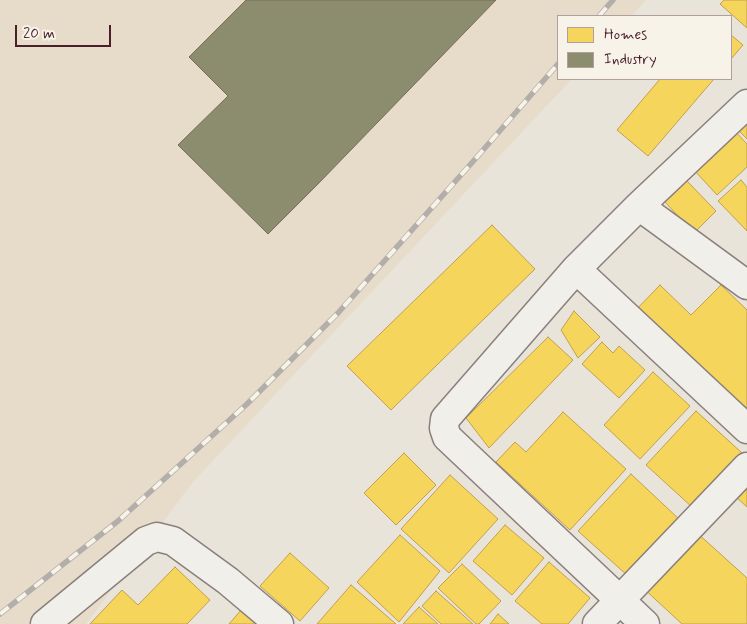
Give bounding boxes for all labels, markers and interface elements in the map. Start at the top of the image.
scale bar [18,15,114,47]
legend [557,15,732,80]
text: 20 m [23,24,55,44]
text: Homes [604,25,647,45]
text: Industry [604,50,657,70]

